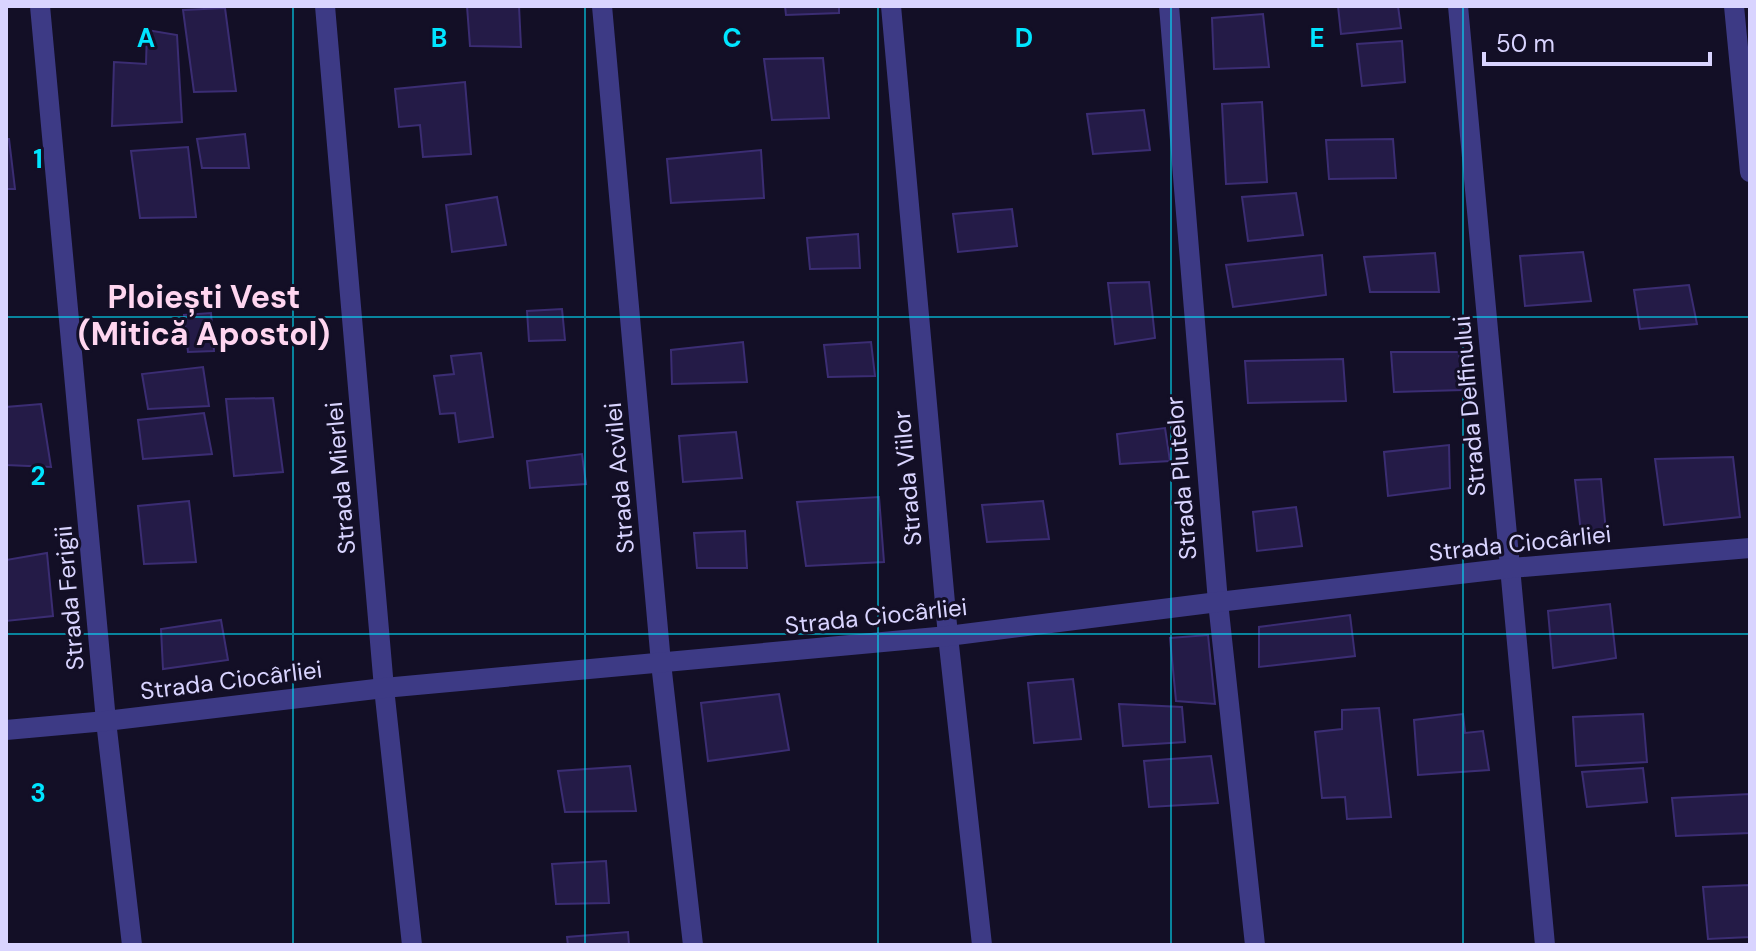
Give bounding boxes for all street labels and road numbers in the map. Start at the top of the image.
street label: Strada Delfinului [1446,314,1492,498]
street label: Strada Plutelor [1158,395,1204,561]
street label: Strada Mierlei [318,400,362,556]
street label: Strada Acvilei [597,401,641,555]
street label: Strada Viilor [886,409,928,547]
street label: Strada Ciocârliei [1427,518,1613,568]
street label: Strada Ferigii [47,524,91,672]
street label: Strada Ciocârliei [783,591,969,641]
street label: Strada Ciocârliei [138,653,324,707]

